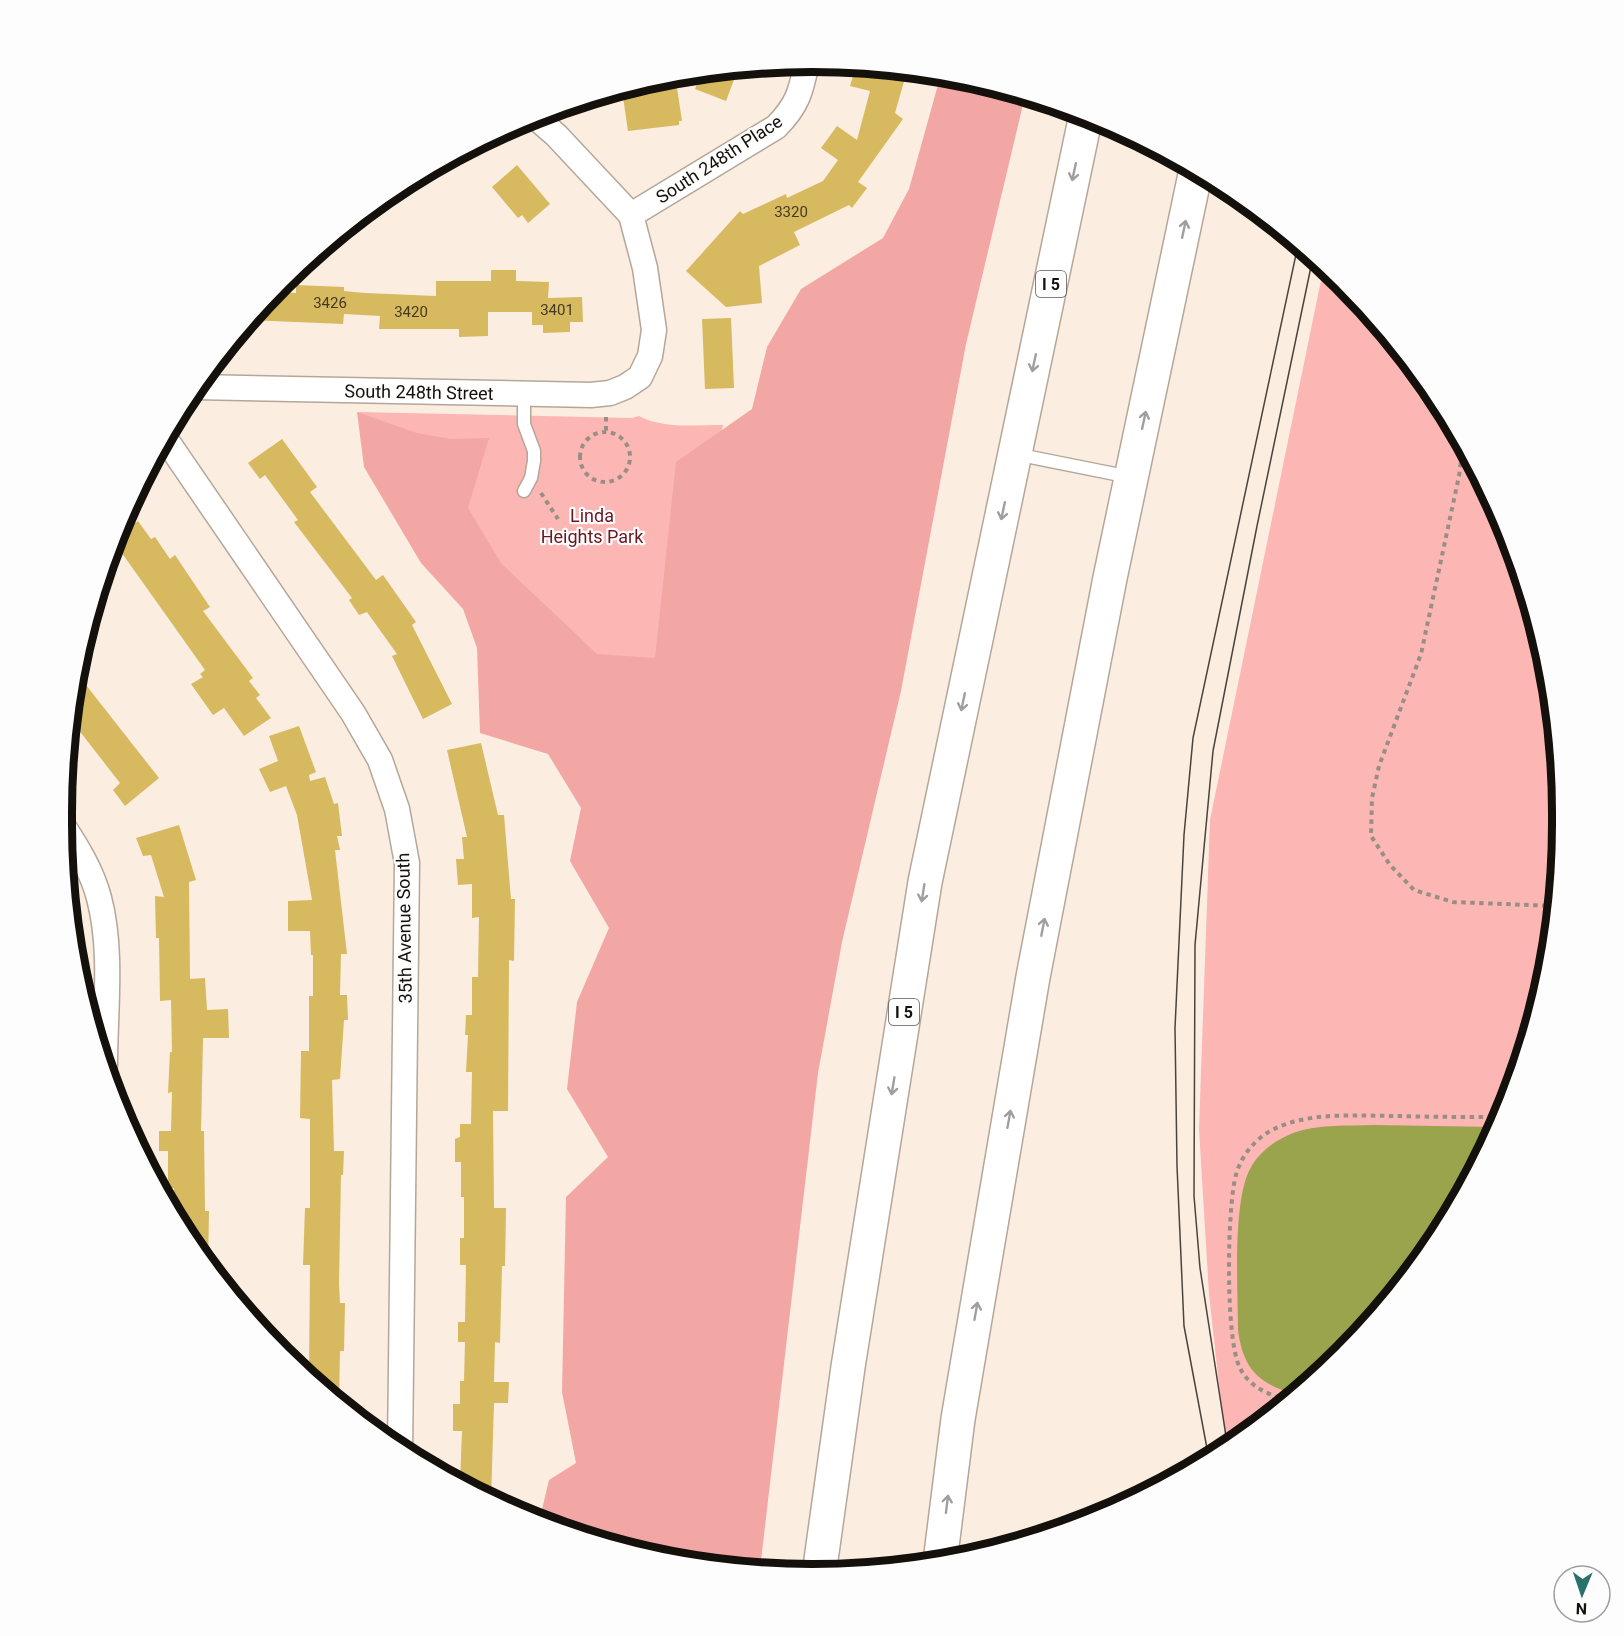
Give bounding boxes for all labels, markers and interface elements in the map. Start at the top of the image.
street label: South 248th Place [652,110,786,208]
one-way arrow [1068,162,1079,181]
house number: 3320 [774,203,808,221]
one-way arrow [1179,220,1190,239]
road number: I 5 [1036,271,1066,297]
house number: 3426 [313,294,347,312]
house number: 3401 [540,301,574,319]
house number: 3420 [394,303,428,321]
one-way arrow [1028,352,1039,372]
street label: South 248th Street [344,380,494,404]
one-way arrow [1138,411,1150,430]
one-way arrow [997,501,1008,521]
park label: Linda Heights Park [541,505,644,547]
one-way arrow [957,692,968,712]
street label: 35th Avenue South [392,853,416,1003]
one-way arrow [917,883,928,903]
one-way arrow [1038,917,1049,937]
road number: I 5 [889,999,919,1025]
one-way arrow [887,1075,898,1095]
one-way arrow [1004,1109,1015,1129]
one-way arrow [971,1302,982,1321]
one-way arrow [942,1494,953,1514]
north arrow [1552,1564,1612,1624]
text: N [1576,1599,1587,1618]

